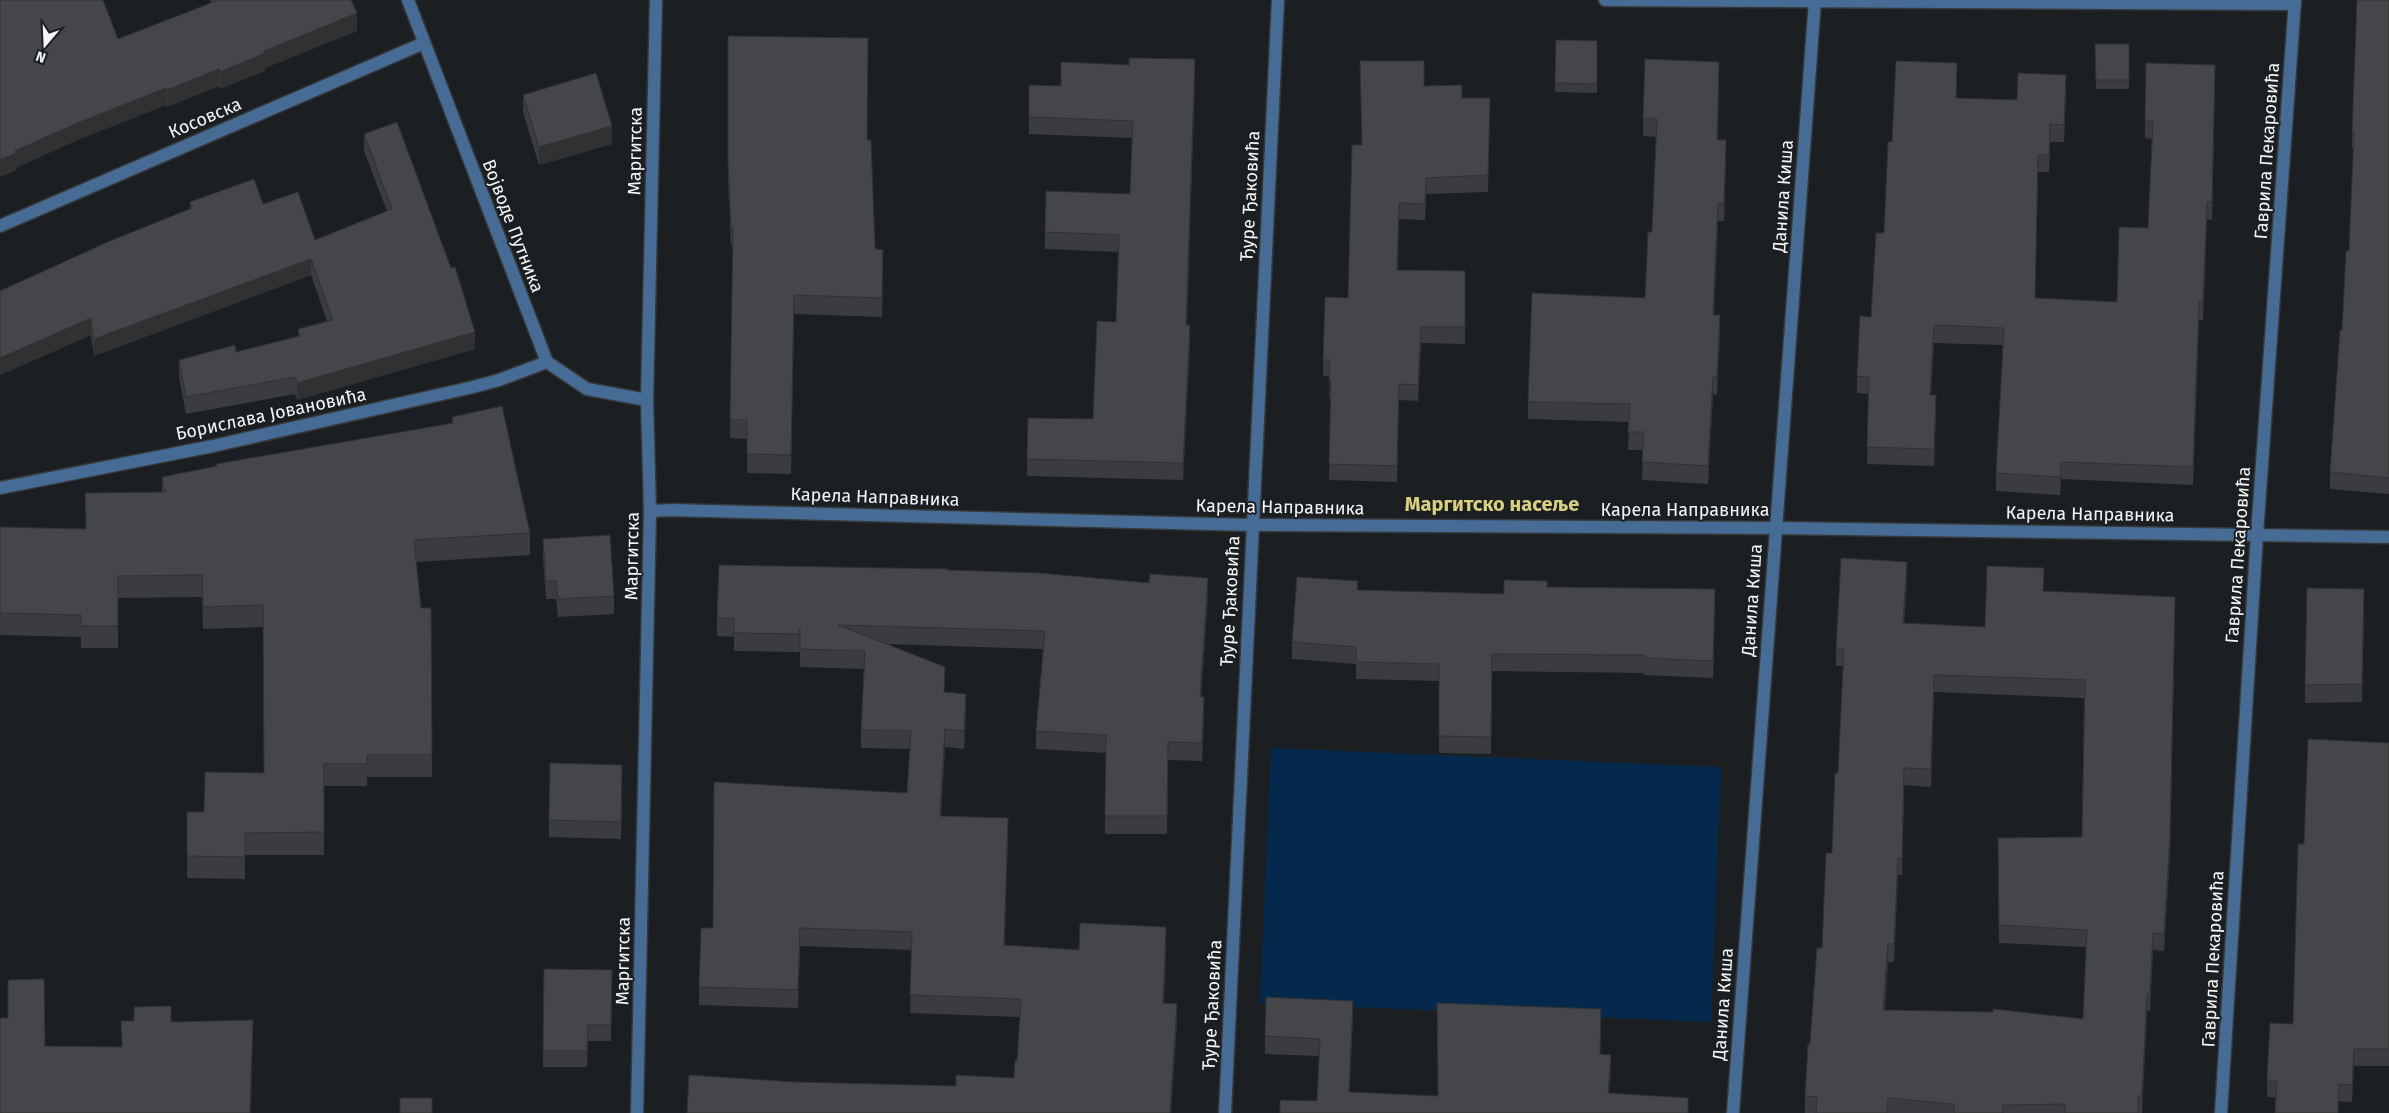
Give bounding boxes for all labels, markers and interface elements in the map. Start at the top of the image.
north arrow [20,20,70,70]
text: N [34,47,48,66]
street label: Гаврила Пекаровића [2250,62,2284,240]
street label: Косовска [165,93,245,143]
street label: Маргитска [623,107,647,195]
street label: Ђуре Ђаковића [1236,130,1264,262]
street label: Данила Киша [1768,139,1798,254]
street label: Војводе Путника [477,156,549,296]
street label: Борислава Јовановића [174,383,368,445]
street label: Гаврила Пекаровића [2221,466,2255,644]
street label: Карела Направника [790,483,960,511]
district label: Маргитско насеље [1405,492,1579,516]
street label: Карела Направника [1195,495,1365,519]
street label: Карела Направника [1601,499,1769,521]
street label: Карела Направника [2005,502,2175,526]
street label: Маргитска [620,512,644,600]
street label: Ђуре Ђаковића [1216,535,1244,667]
street label: Данила Киша [1737,543,1767,658]
street label: Гаврила Пекаровића [2197,870,2229,1048]
street label: Маргитска [611,917,635,1005]
street label: Ђуре Ђаковића [1198,939,1226,1071]
street label: Данила Киша [1708,947,1738,1062]

